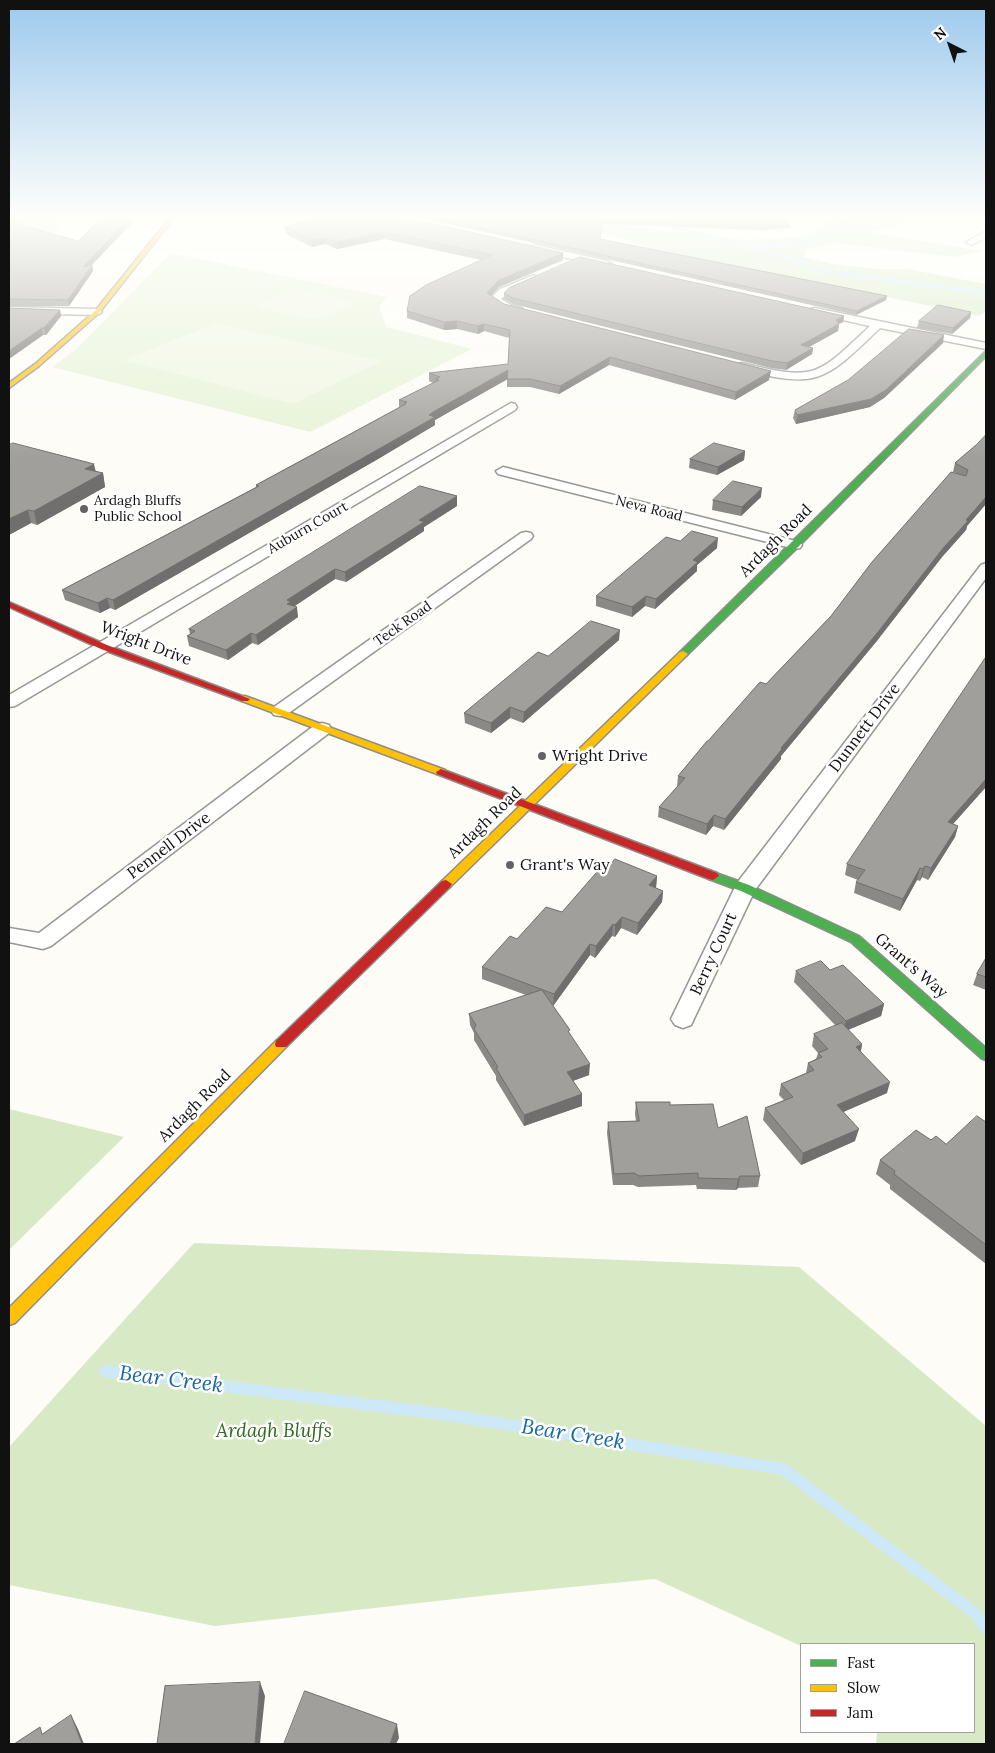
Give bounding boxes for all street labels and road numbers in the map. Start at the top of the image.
street label: Neva Road [614,493,684,525]
street label: Auburn Court [265,498,351,558]
street label: Ardagh Road [736,501,816,581]
street label: Teck Road [371,598,435,650]
street label: Wright Drive [98,618,194,670]
street label: Dunnett Drive [825,680,905,776]
street label: Ardagh Road [444,783,526,863]
street label: Pennell Drive [124,808,214,884]
street label: Berry Court [687,910,741,998]
street label: Grant's Way [871,929,951,1003]
street label: Ardagh Road [155,1066,235,1146]

